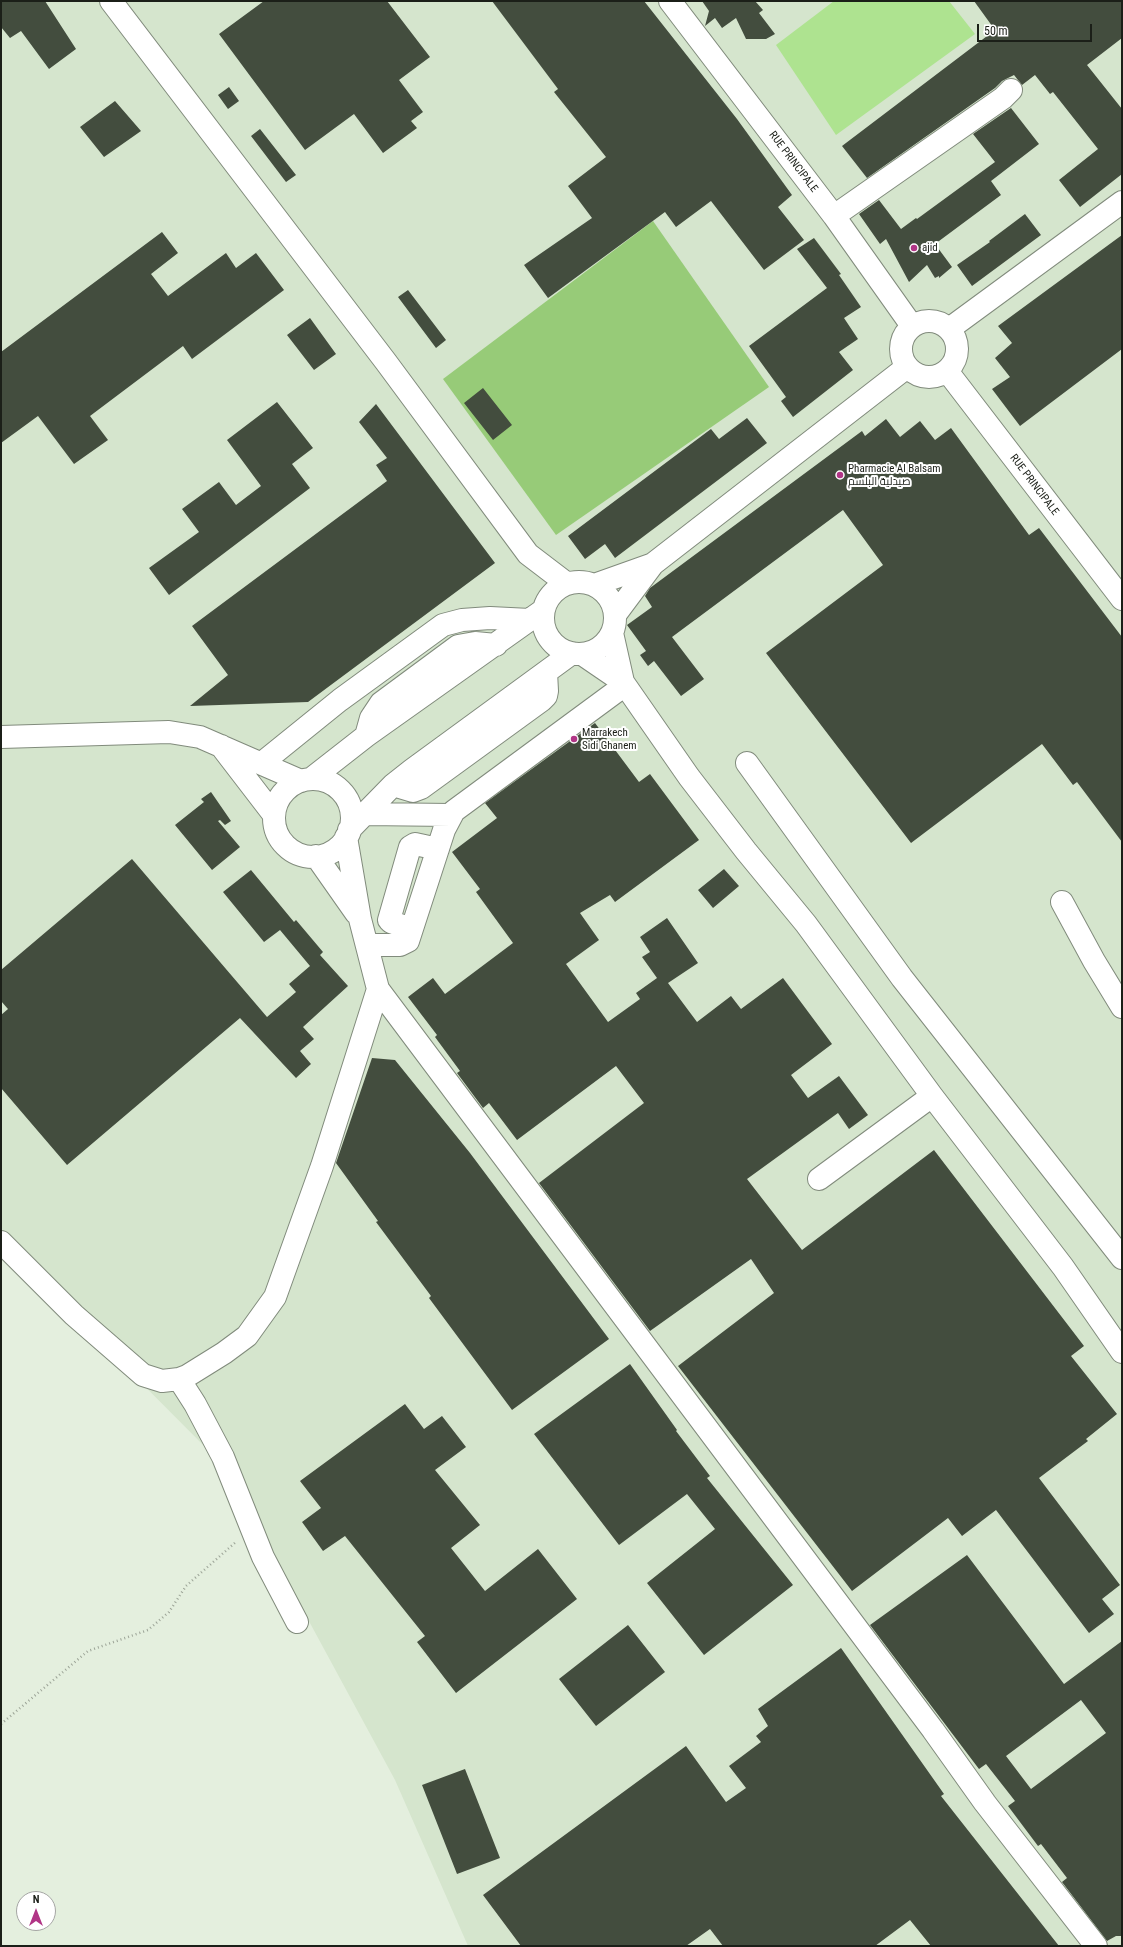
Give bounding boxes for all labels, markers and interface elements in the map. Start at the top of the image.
scale bar [979,16,1094,42]
text: 50 m [984,24,1008,38]
street label: RUE PRINCIPALE [766,129,820,195]
place label: ajid [922,241,938,255]
marker: ajid [909,243,919,253]
street label: RUE PRINCIPALE [1007,452,1061,518]
place label: Pharmacie Al Balsam صيدلية البلسم [848,462,941,488]
marker: Pharmacie Al Balsam صيدلية البلسم [835,470,845,480]
place label: Marrakech Sidi Ghanem [582,726,637,752]
marker: Marrakech Sidi Ghanem [569,734,579,744]
north arrow [16,1891,56,1931]
text: N [33,1893,39,1906]

